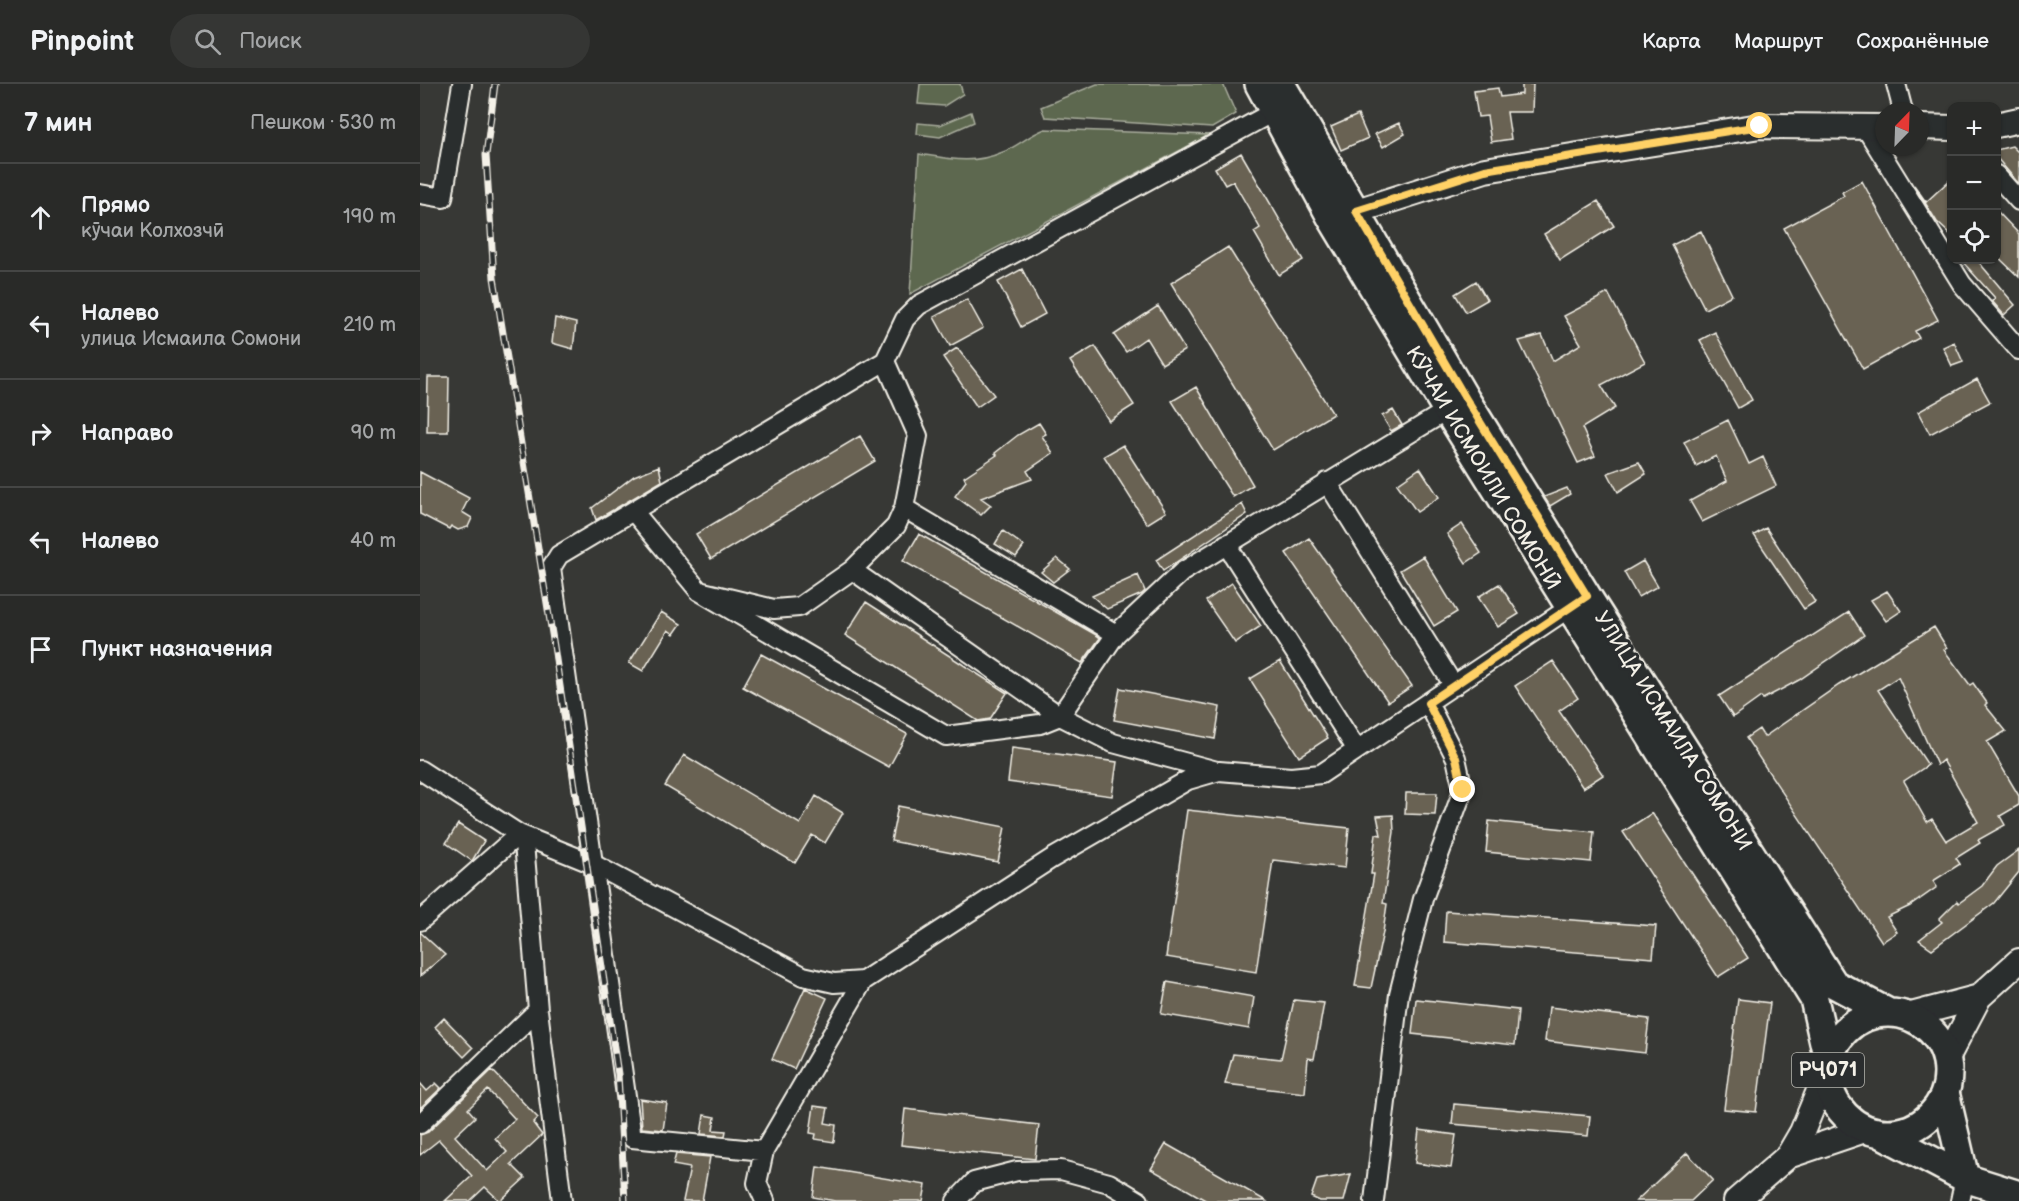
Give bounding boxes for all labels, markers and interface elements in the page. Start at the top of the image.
search box [170,14,590,68]
text: Pinpoint [30,25,134,58]
icon: search [191,25,224,58]
text: Поиск [239,28,302,55]
text: Карта [1642,29,1701,54]
text: Маршрут [1734,29,1823,54]
text: Сохранённые [1856,29,1989,54]
north arrow [1875,102,1929,156]
map controls [1947,102,2001,264]
button: + [1947,102,2001,156]
text: 7 мин [24,108,92,139]
text: Пешком · 530 m [250,111,396,135]
route start [1746,112,1772,138]
button: − [1947,156,2001,210]
text: Прямо [81,192,150,219]
icon: ahead [24,201,57,234]
text: 190 m [343,205,396,229]
button: locate [1947,210,2001,264]
text: кӯчаи Колхозчӣ [81,219,224,243]
text: Налево [81,300,159,327]
icon: left [24,309,57,342]
text: 210 m [343,313,396,337]
text: улица Исмаила Сомони [81,327,301,351]
street label: КӮЧАИ ИСМОИЛИ СОМОНӢ [1400,342,1566,594]
icon: right [24,417,57,450]
text: Направо [81,420,173,447]
text: 90 m [351,421,396,445]
icon: left [24,525,57,558]
text: Налево [81,528,159,555]
text: 40 m [350,529,396,553]
street label: УЛИЦА ИСМАИЛА СОМОНИ [1589,607,1757,855]
icon: arrive [24,633,57,666]
text: Пункт назначения [81,636,273,663]
route end [1449,776,1475,802]
road number: РҶ071 [1792,1053,1864,1087]

